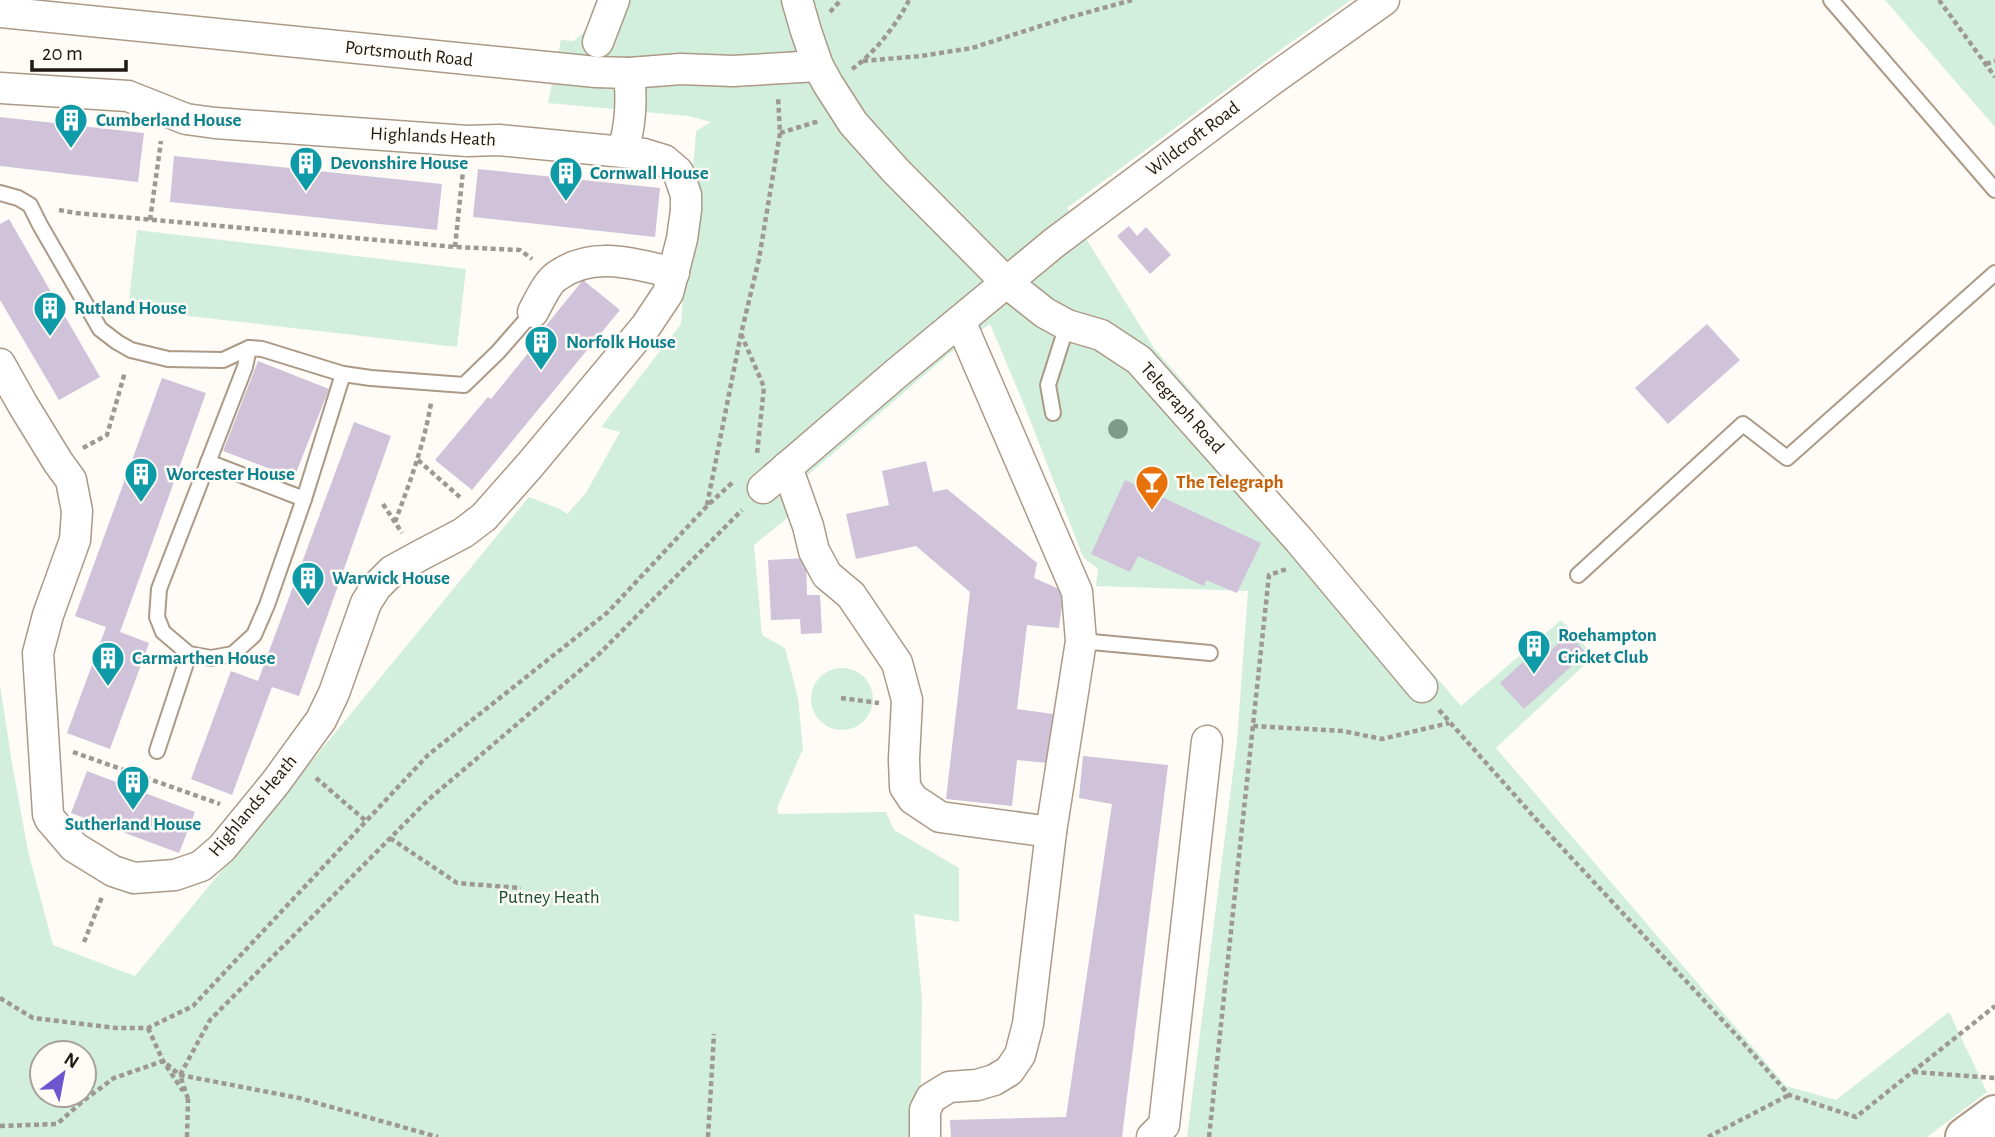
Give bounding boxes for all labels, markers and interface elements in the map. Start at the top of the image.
scale bar [32,28,126,72]
street label: Portsmouth Road [344,38,474,70]
text: 20 m [42,43,83,64]
street label: Wildcroft Road [1143,98,1243,180]
building icon: Cumberland House [52,101,90,150]
place label: Cumberland House [96,111,241,130]
street label: Highlands Heath [370,124,496,150]
building icon: Devonshire House [287,144,325,193]
place label: Devonshire House [330,154,468,173]
building icon: Cornwall House [547,154,585,203]
place label: Cornwall House [590,164,709,183]
building icon: Rutland House [31,289,69,338]
place label: Rutland House [74,299,187,318]
building icon: Norfolk House [522,323,560,372]
place label: Norfolk House [566,333,676,352]
street label: Telegraph Road [1137,359,1227,457]
building icon: Worcester House [122,455,160,504]
bar icon: The Telegraph [1133,463,1171,512]
place label: Worcester House [166,465,295,484]
place label: The Telegraph [1176,473,1284,492]
building icon: Warwick House [289,559,327,608]
place label: Warwick House [332,569,450,588]
place label: Roehampton Cricket Club [1558,626,1657,667]
building icon: Roehampton Cricket Club [1515,627,1553,676]
building icon: Carmarthen House [89,639,127,688]
place label: Carmarthen House [132,649,275,668]
street label: Highlands Heath [205,752,301,860]
building icon: Sutherland House [114,763,152,812]
place label: Sutherland House [65,815,201,834]
park label: Putney Heath [498,888,600,907]
north arrow [28,1039,98,1109]
text: N [61,1049,82,1072]

